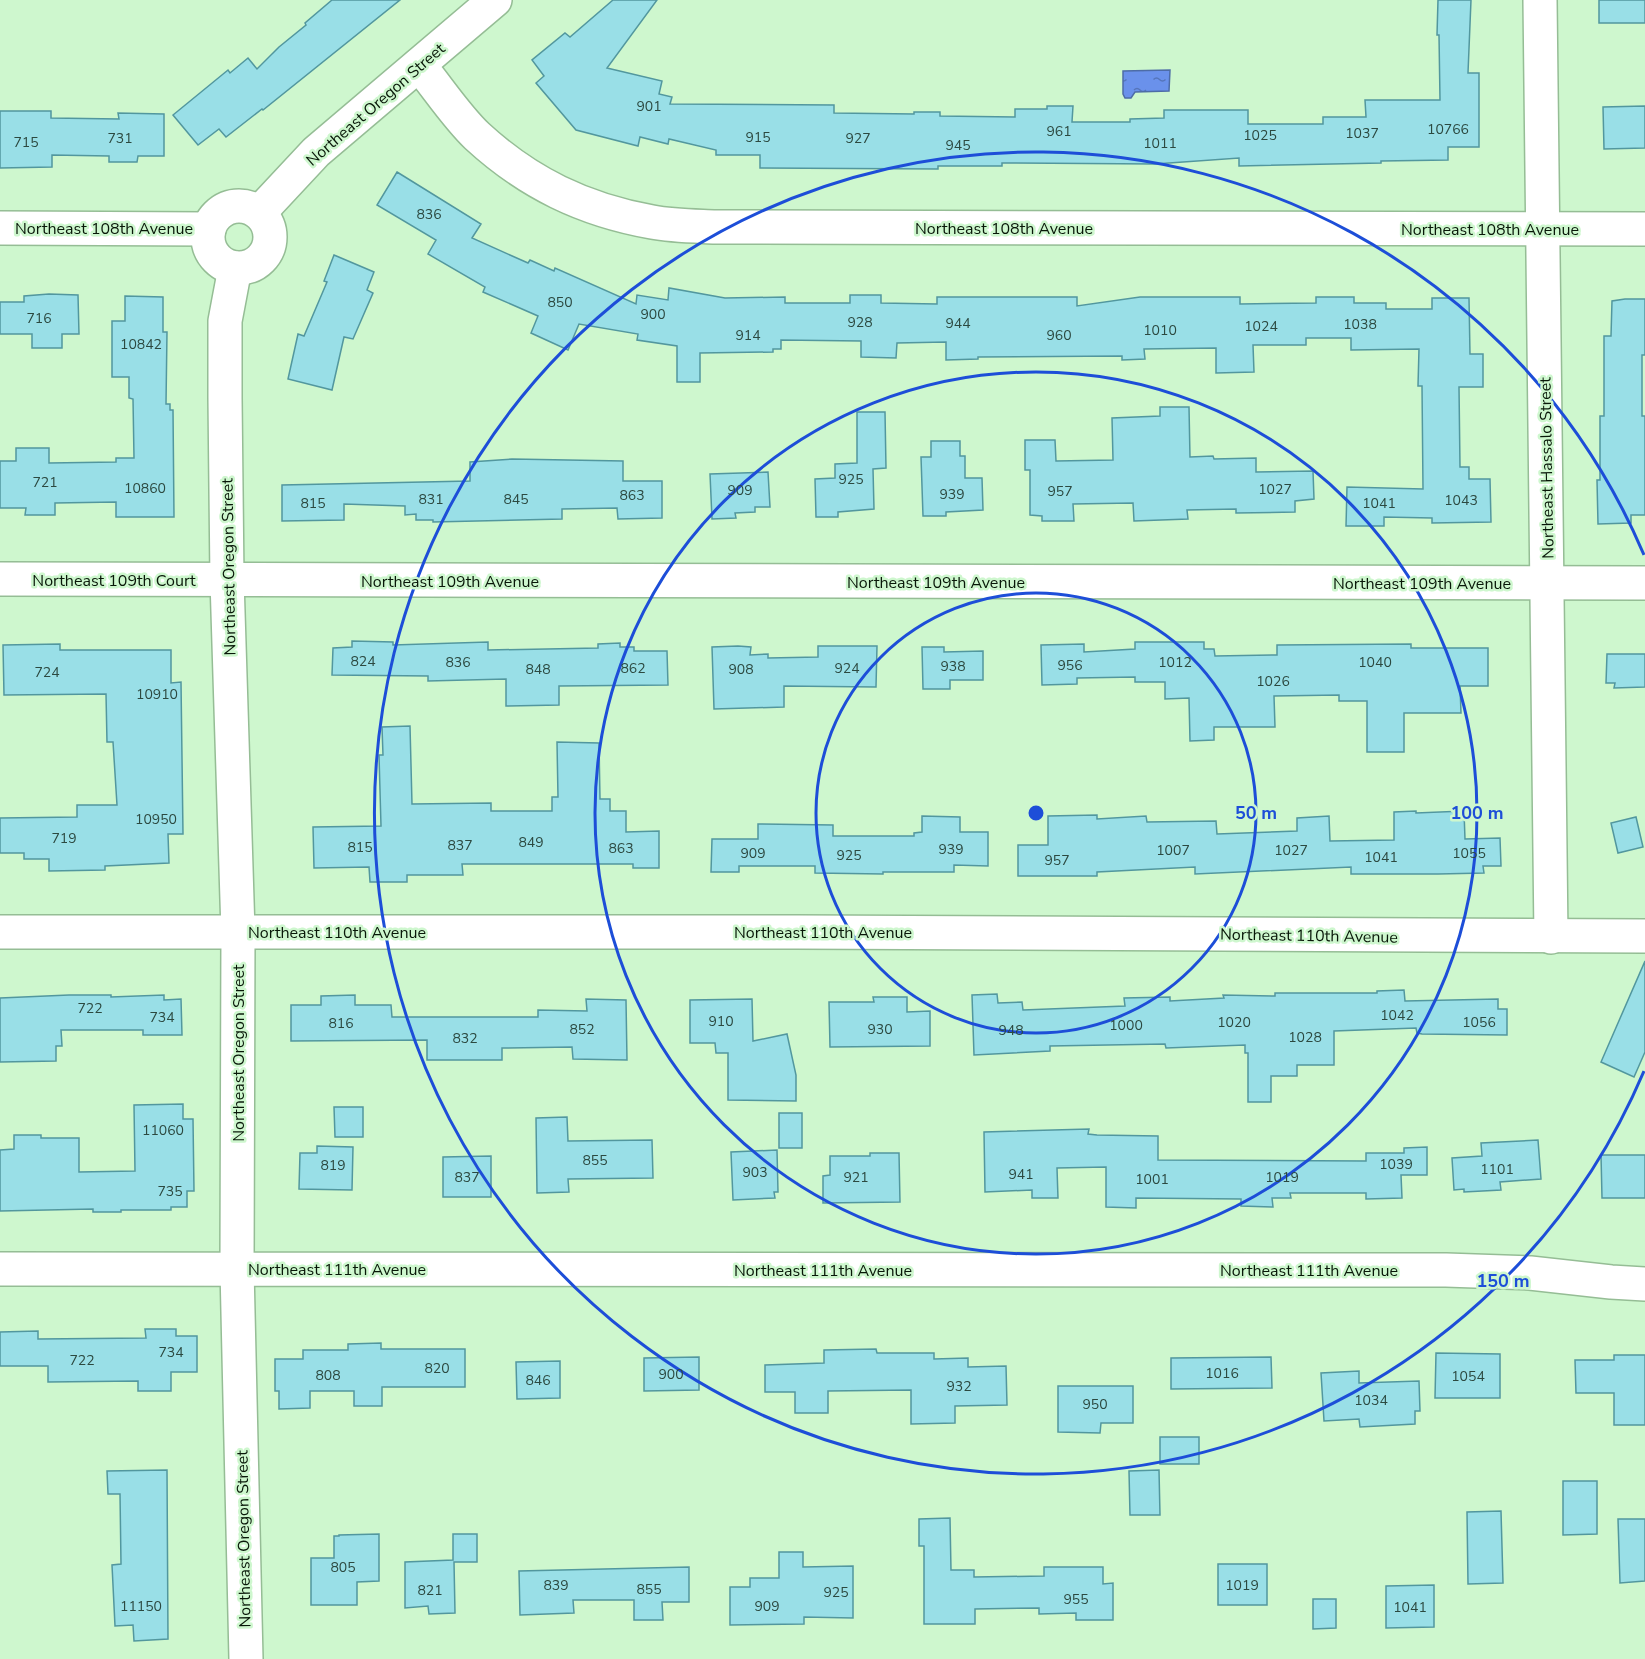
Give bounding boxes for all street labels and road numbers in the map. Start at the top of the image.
street label: Northeast Oregon Street [301,38,450,171]
street label: Northeast 108th Avenue [15,218,193,240]
street label: Northeast 108th Avenue [915,218,1093,240]
street label: Northeast 108th Avenue [1401,219,1579,241]
street label: Northeast Hassalo Street [1534,377,1560,559]
street label: Northeast Oregon Street [216,478,242,656]
street label: Northeast 109th Court [32,570,196,592]
street label: Northeast 109th Avenue [361,571,539,593]
street label: Northeast 109th Avenue [847,572,1025,594]
street label: Northeast 109th Avenue [1333,573,1511,595]
street label: Northeast 110th Avenue [248,922,426,944]
street label: Northeast 110th Avenue [734,922,912,944]
street label: Northeast 110th Avenue [1220,923,1398,949]
street label: Northeast Oregon Street [228,964,250,1142]
street label: Northeast 111th Avenue [248,1259,426,1281]
street label: Northeast 111th Avenue [734,1260,912,1282]
street label: Northeast 111th Avenue [1220,1260,1398,1282]
street label: Northeast Oregon Street [231,1450,257,1628]

